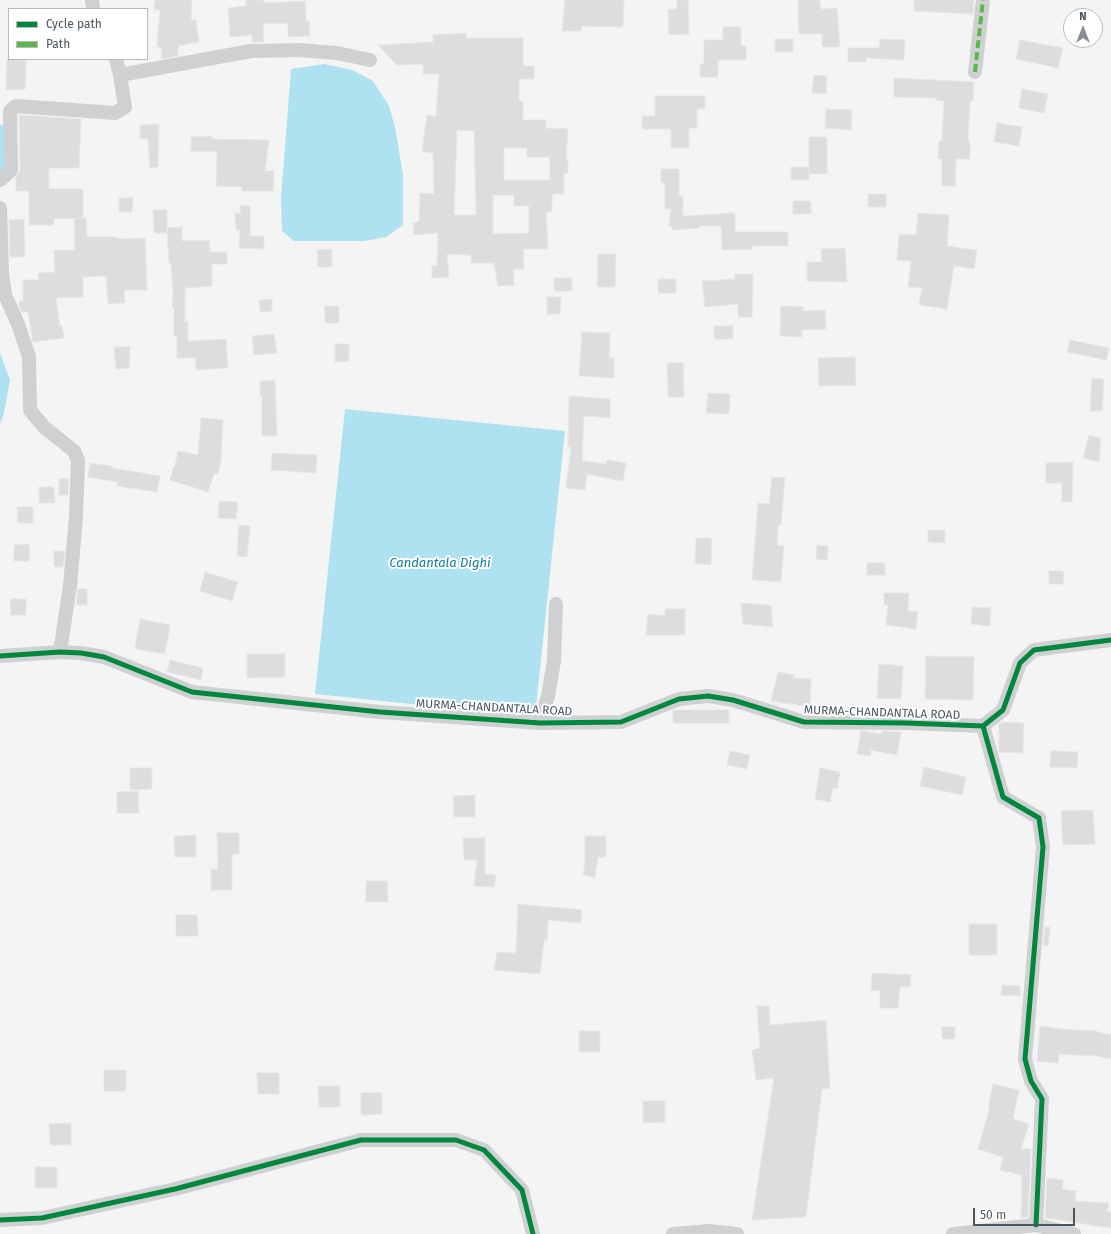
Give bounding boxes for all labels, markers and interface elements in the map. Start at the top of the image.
legend [8,8,148,60]
north arrow [1063,8,1103,48]
text: N [1079,10,1087,23]
text: Cycle path [46,17,102,31]
text: Path [46,37,70,51]
water label: Candantala Dighi [389,555,491,571]
street label: MURMA-CHANDANTALA ROAD [415,697,573,719]
street label: MURMA-CHANDANTALA ROAD [804,703,960,723]
scale bar [975,1200,1077,1226]
text: 50 m [980,1208,1006,1222]

